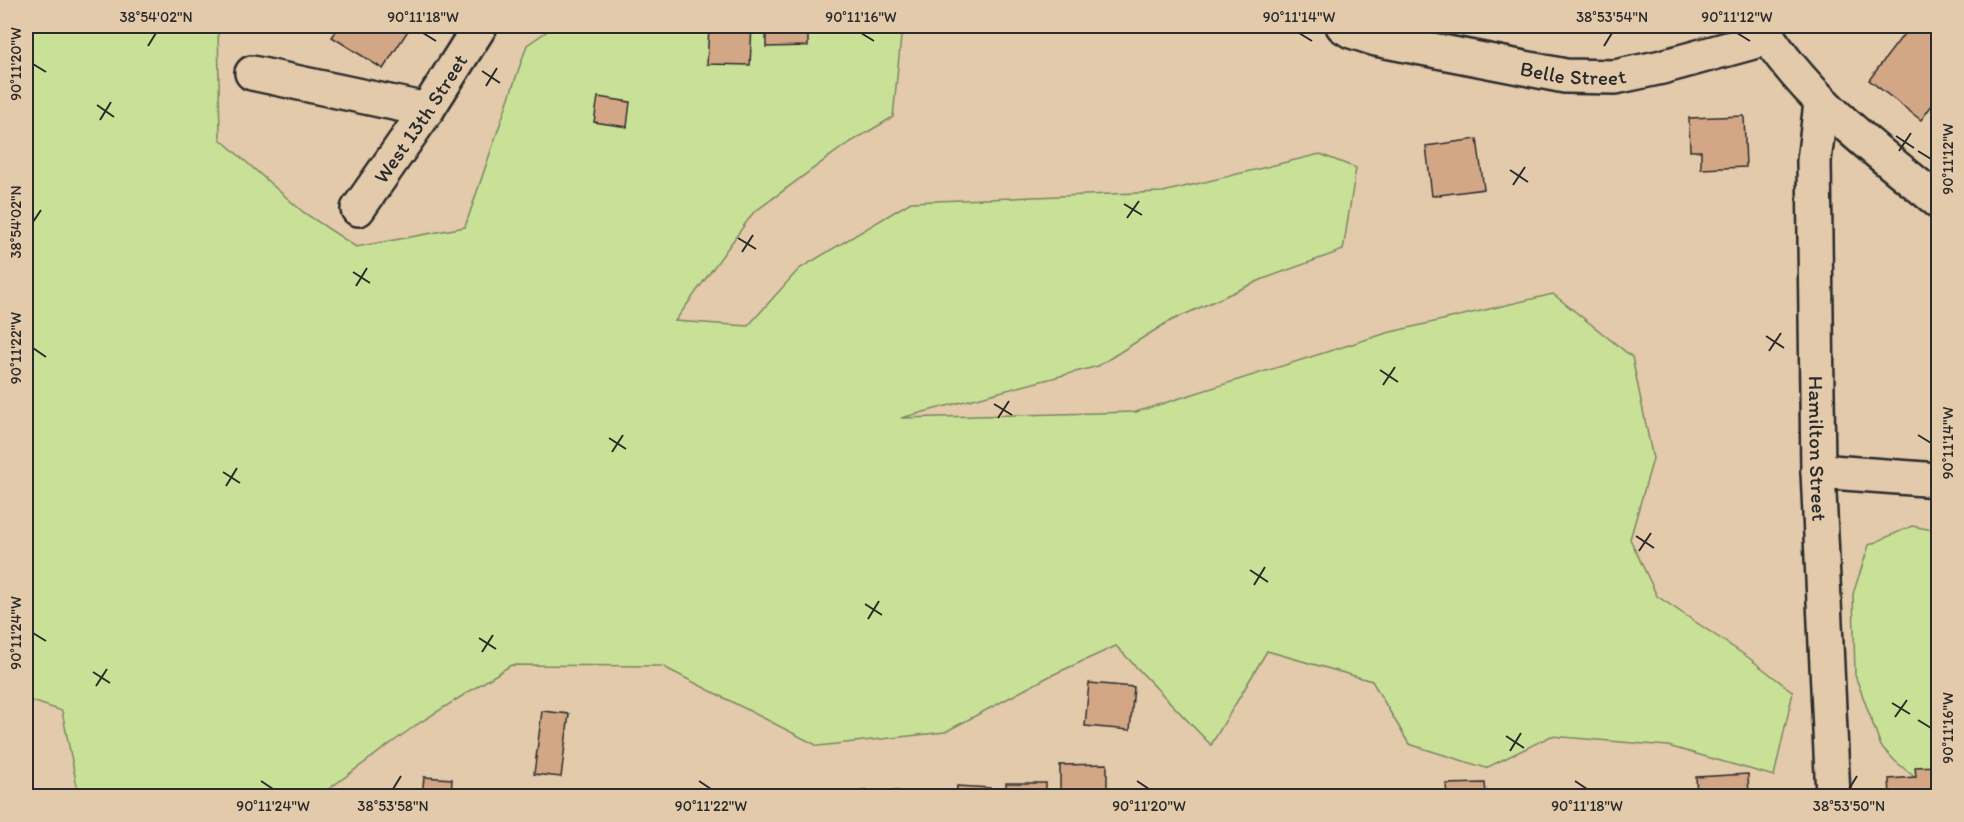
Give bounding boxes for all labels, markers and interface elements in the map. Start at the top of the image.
text: 38°54'02"N [119,8,193,26]
text: 90°11'18"W [387,8,459,26]
text: 90°11'16"W [825,8,897,26]
text: 90°11'14"W [1263,8,1335,26]
text: 38°53'54"N [1576,8,1648,26]
text: 90°11'12"W [1701,8,1773,26]
text: 90°11'20"W [7,27,25,101]
street label: West 13th Street [368,49,472,188]
street label: Belle Street [1518,55,1628,90]
text: 90°11'12"W [1939,123,1957,195]
text: 38°54'02"N [7,185,25,259]
text: 90°11'22"W [7,312,25,384]
street label: Hamilton Street [1804,376,1833,522]
text: 90°11'14"W [1939,407,1957,479]
text: 90°11'24"W [7,596,25,670]
text: 90°11'16"W [1939,692,1957,764]
text: 90°11'24"W [236,797,310,815]
text: 38°53'58"N [357,797,429,815]
text: 90°11'22"W [675,797,747,815]
text: 90°11'20"W [1112,797,1186,815]
text: 90°11'18"W [1551,797,1623,815]
text: 38°53'50"N [1813,797,1885,815]

